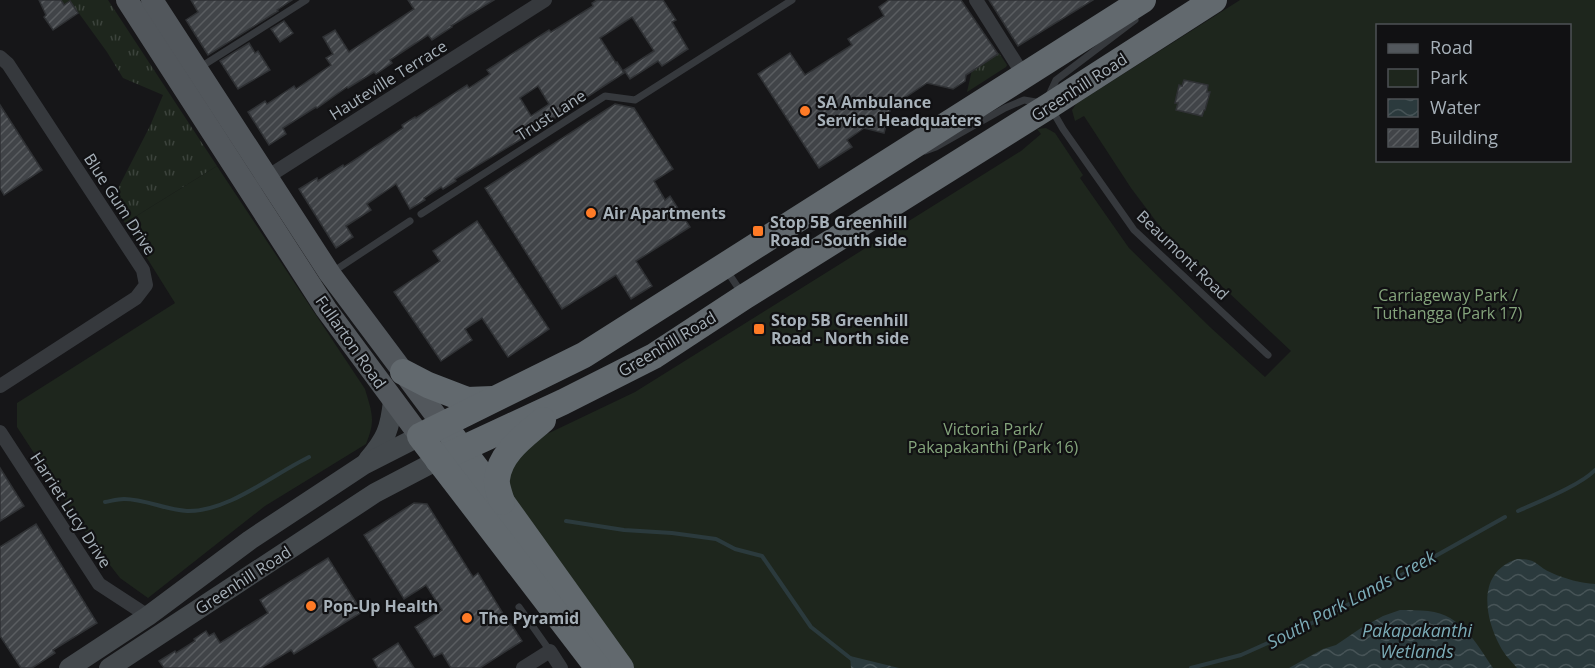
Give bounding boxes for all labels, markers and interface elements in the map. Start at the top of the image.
legend [1376,24,1571,162]
street label: Hauteville Terrace [325,35,451,125]
text: Road [1430,35,1473,59]
street label: Greenhill Road [1027,48,1131,126]
text: Park [1430,65,1468,89]
street label: Trust Lane [512,84,590,146]
place label: SA Ambulance Service Headquaters [817,91,982,131]
text: Water [1430,95,1481,119]
marker: SA Ambulance Service Headquaters [798,104,812,118]
text: Building [1430,125,1498,149]
street label: Blue Gum Drive [79,149,161,259]
place label: Air Apartments [603,202,726,224]
street label: Beaumont Road [1132,205,1234,305]
marker: Air Apartments [584,206,598,220]
place label: Stop 5B Greenhill Road - South side [770,211,907,251]
marker: Stop 5B Greenhill Road - South side [751,224,765,238]
park label: Carriageway Park / Tuthangga (Park 17) [1374,284,1523,324]
street label: Fullarton Road [311,291,391,393]
street label: Greenhill Road [614,306,720,382]
place label: Stop 5B Greenhill Road - North side [771,309,909,349]
marker: Stop 5B Greenhill Road - North side [752,322,766,336]
park label: Victoria Park/ Pakapakanthi (Park 16) [908,418,1079,458]
street label: Harriet Lucy Drive [25,448,117,572]
street label: Greenhill Road [191,541,295,619]
water label: South Park Lands Creek [1262,544,1441,654]
place label: Pop-Up Health [323,595,438,617]
marker: Pop-Up Health [304,599,318,613]
place label: The Pyramid [479,607,579,629]
marker: The Pyramid [460,611,474,625]
water label: Pakapakanthi Wetlands [1362,618,1473,663]

